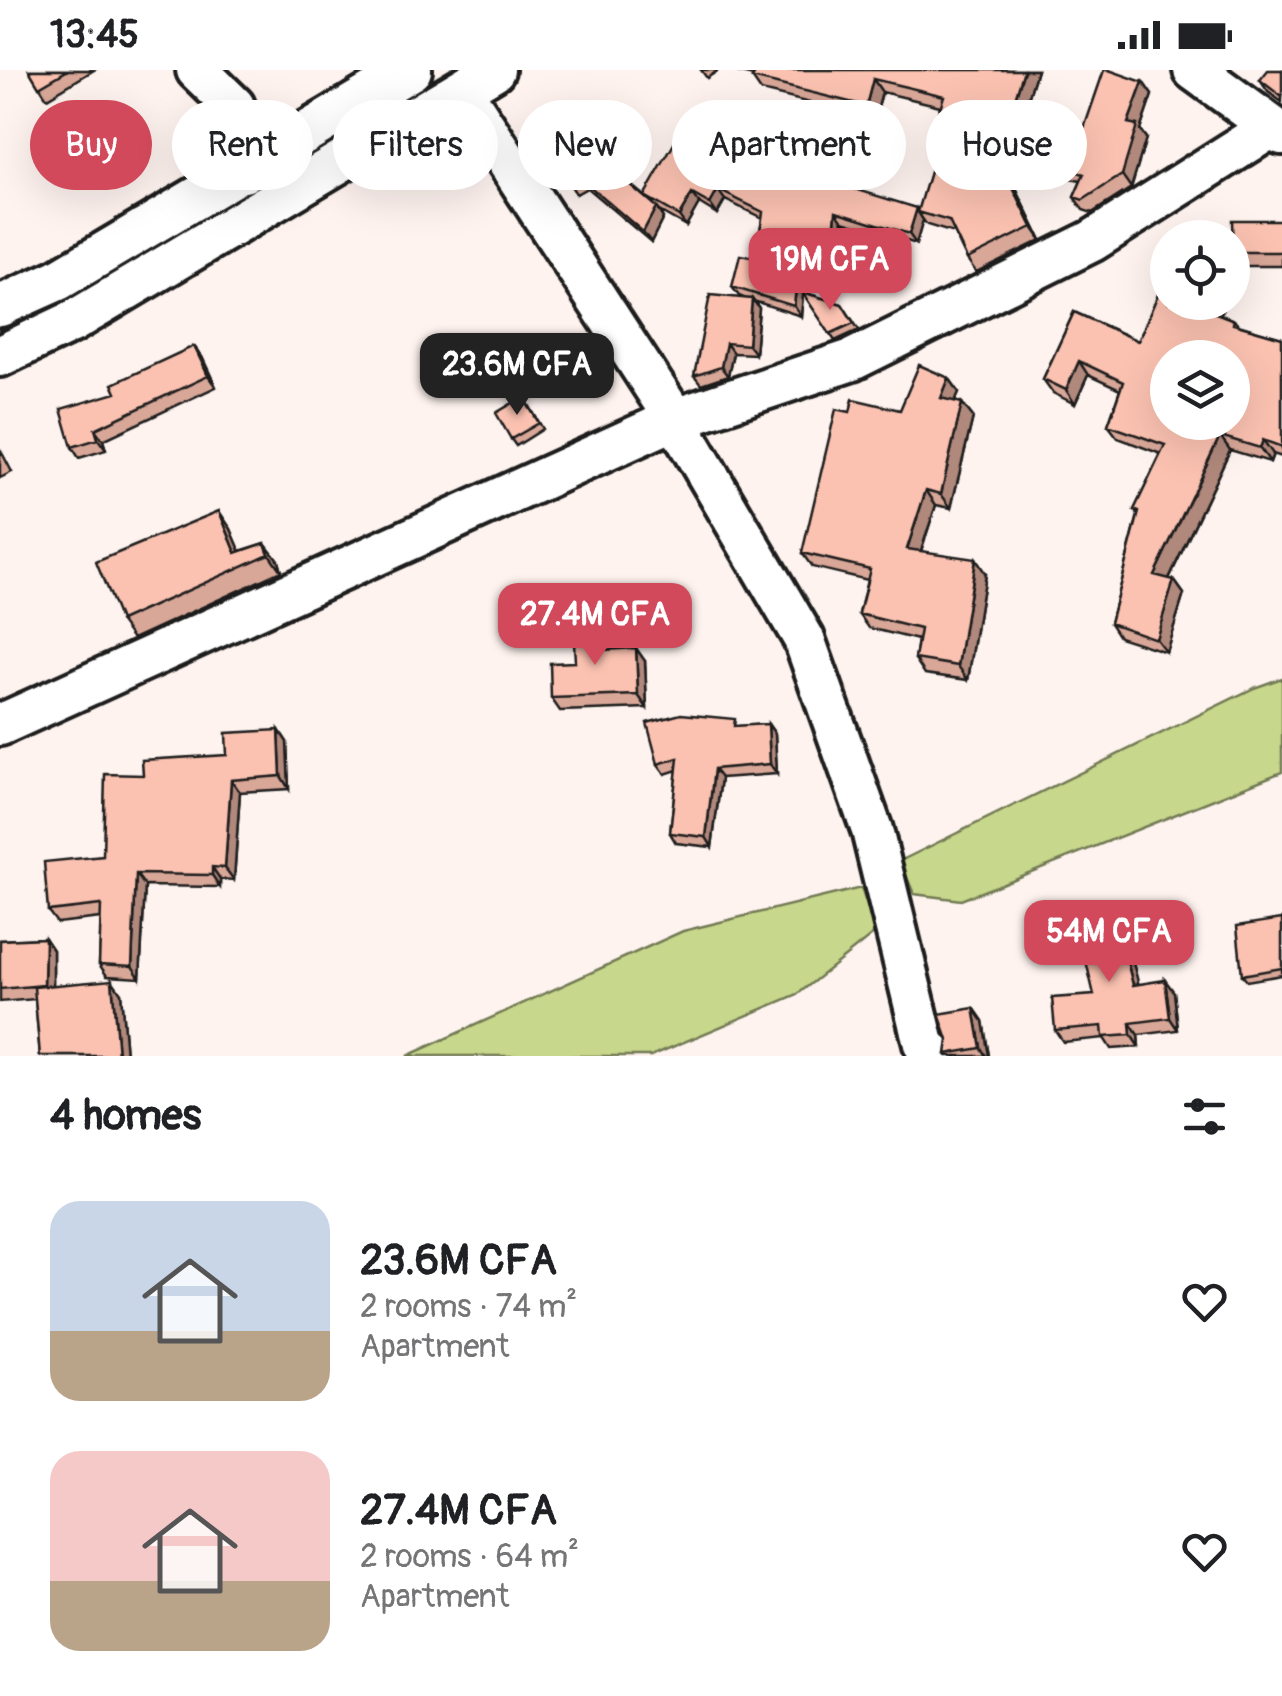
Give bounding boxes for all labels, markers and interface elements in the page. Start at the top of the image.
text: 13:45 [50,11,139,59]
chip: Buy [30,100,152,190]
chip: Rent [172,100,313,190]
chip: Filters [333,100,498,190]
chip: New [518,100,652,190]
chip: Apartment [672,100,906,190]
chip: House [926,100,1087,190]
map controls [1150,220,1250,440]
button: locate [1150,220,1250,320]
pin: 19M CFA [738,228,922,313]
text: 19M CFA [771,240,889,280]
pin: 23.6M CFA [403,333,631,418]
button: layers [1150,340,1250,440]
text: 23.6M CFA [442,345,592,385]
pin: 27.4M CFA [481,583,709,668]
text: 27.4M CFA [520,595,670,635]
pin: 54M CFA [1017,900,1201,985]
text: 54M CFA [1046,912,1172,952]
icon: filters [1177,1089,1232,1144]
text: 4 homes [50,1090,201,1142]
text: 23.6M CFA [360,1235,557,1287]
icon: home [130,1241,250,1361]
icon: heart [1177,1274,1232,1329]
text: 2 rooms · 74 m² [360,1287,577,1327]
text: Apartment [360,1327,509,1367]
text: 27.4M CFA [360,1485,557,1537]
icon: home [130,1491,250,1611]
icon: heart [1177,1524,1232,1579]
text: 2 rooms · 64 m² [360,1537,579,1577]
text: Apartment [360,1577,509,1617]

